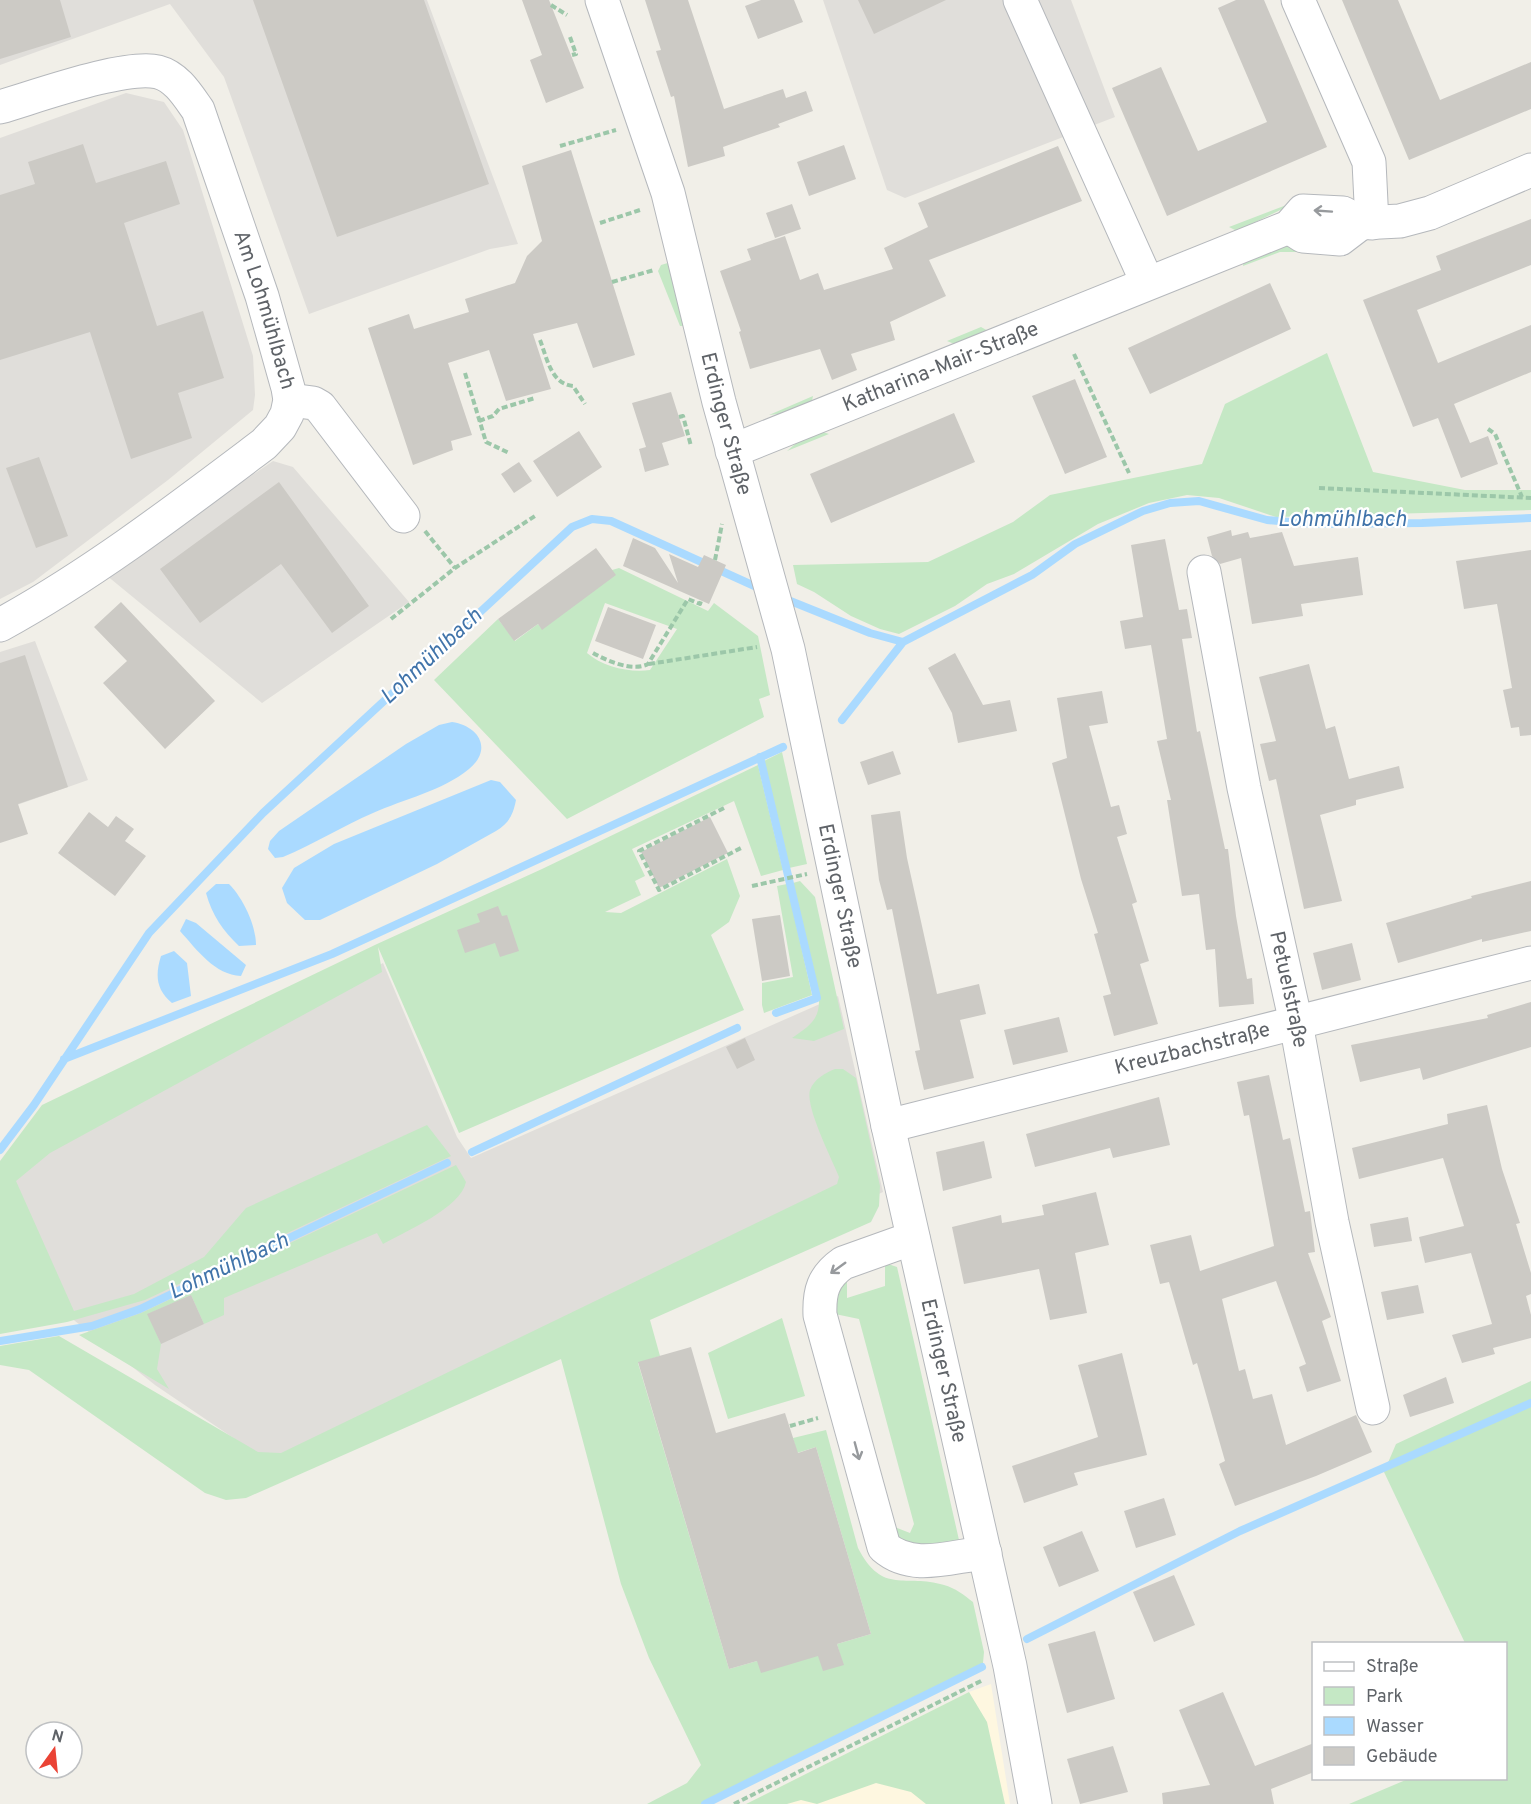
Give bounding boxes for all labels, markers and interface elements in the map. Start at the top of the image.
one-way arrow [1313,205,1333,216]
street label: Am Lohmühlbach [227,227,301,393]
street label: Katharina-Mair-Straße [839,315,1043,419]
street label: Erdinger Straße [694,350,758,498]
water label: Lohmühlbach [1278,507,1407,534]
water label: Lohmühlbach [376,603,488,711]
street label: Erdinger Straße [812,821,868,971]
street label: Petuelstraße [1263,929,1314,1050]
street label: Kreuzbachstraße [1112,1016,1273,1082]
water label: Lohmühlbach [165,1227,293,1306]
one-way arrow [831,1262,847,1274]
street label: Erdinger Straße [914,1296,973,1446]
one-way arrow [852,1441,863,1460]
legend [1312,1642,1507,1780]
text: Straße [1366,1656,1418,1679]
text: Park [1366,1686,1403,1709]
text: Wasser [1366,1716,1424,1739]
north arrow [24,1720,84,1780]
text: N [49,1726,66,1749]
text: Gebäude [1366,1746,1438,1769]

